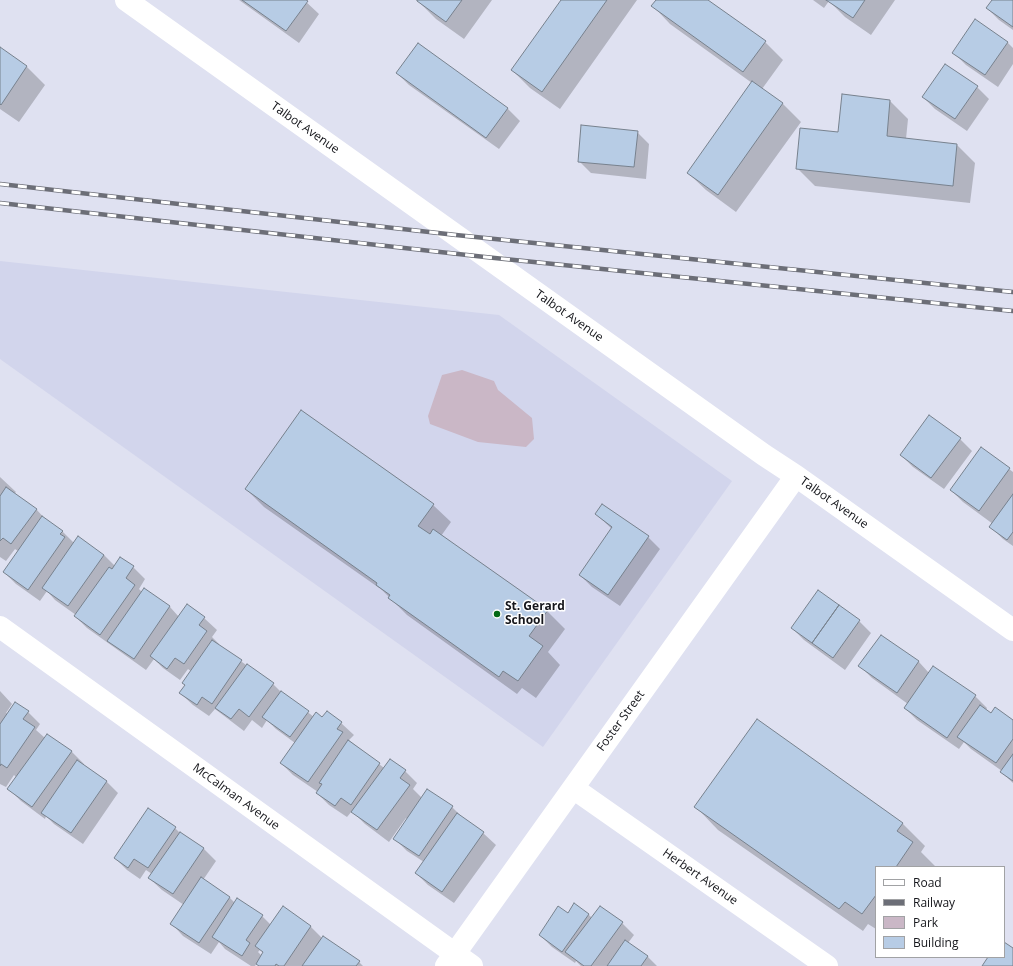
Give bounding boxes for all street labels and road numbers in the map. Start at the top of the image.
street label: Talbot Avenue [268,99,342,157]
street label: Talbot Avenue [532,287,606,345]
street label: Talbot Avenue [797,474,871,532]
street label: Foster Street [594,688,648,754]
street label: McCalman Avenue [190,761,282,833]
street label: Herbert Avenue [660,846,740,908]

